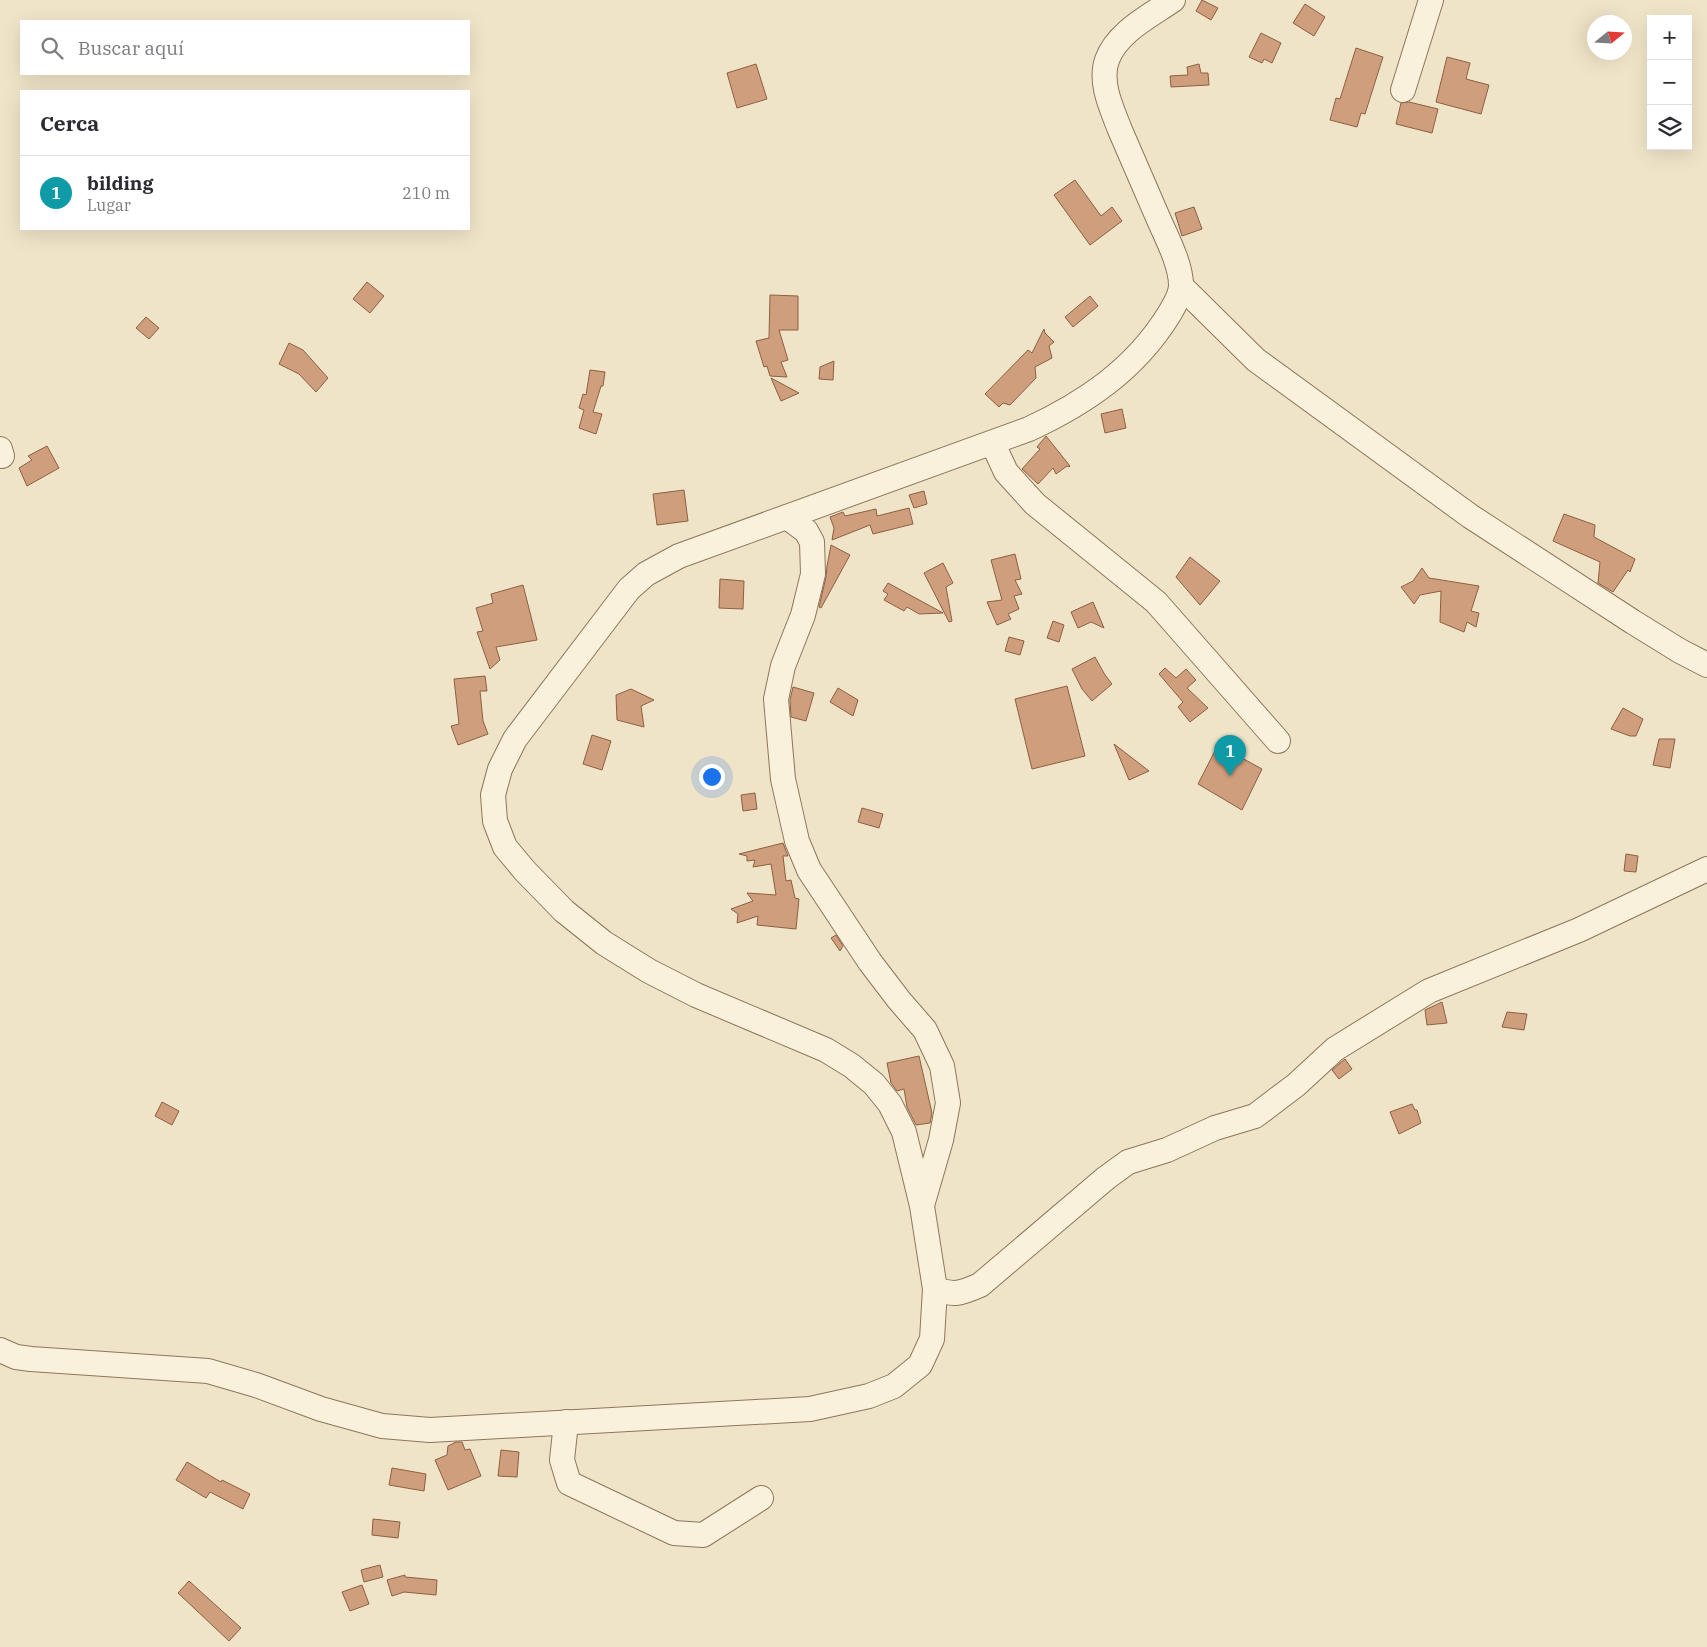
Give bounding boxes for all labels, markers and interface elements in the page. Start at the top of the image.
north arrow [1587,15,1632,60]
map controls [1647,15,1692,150]
button: + [1647,15,1692,60]
search box [20,20,470,75]
icon: search [38,34,66,62]
text: Buscar aquí [78,36,184,60]
button: − [1647,60,1692,105]
button: layers [1647,105,1692,150]
text: Cerca [40,109,99,137]
text: bilding [87,171,153,195]
text: 1 [51,183,61,203]
text: 210 m [402,183,450,203]
text: Lugar [87,195,131,215]
pin: 1 [1214,735,1246,776]
your location [699,764,725,790]

